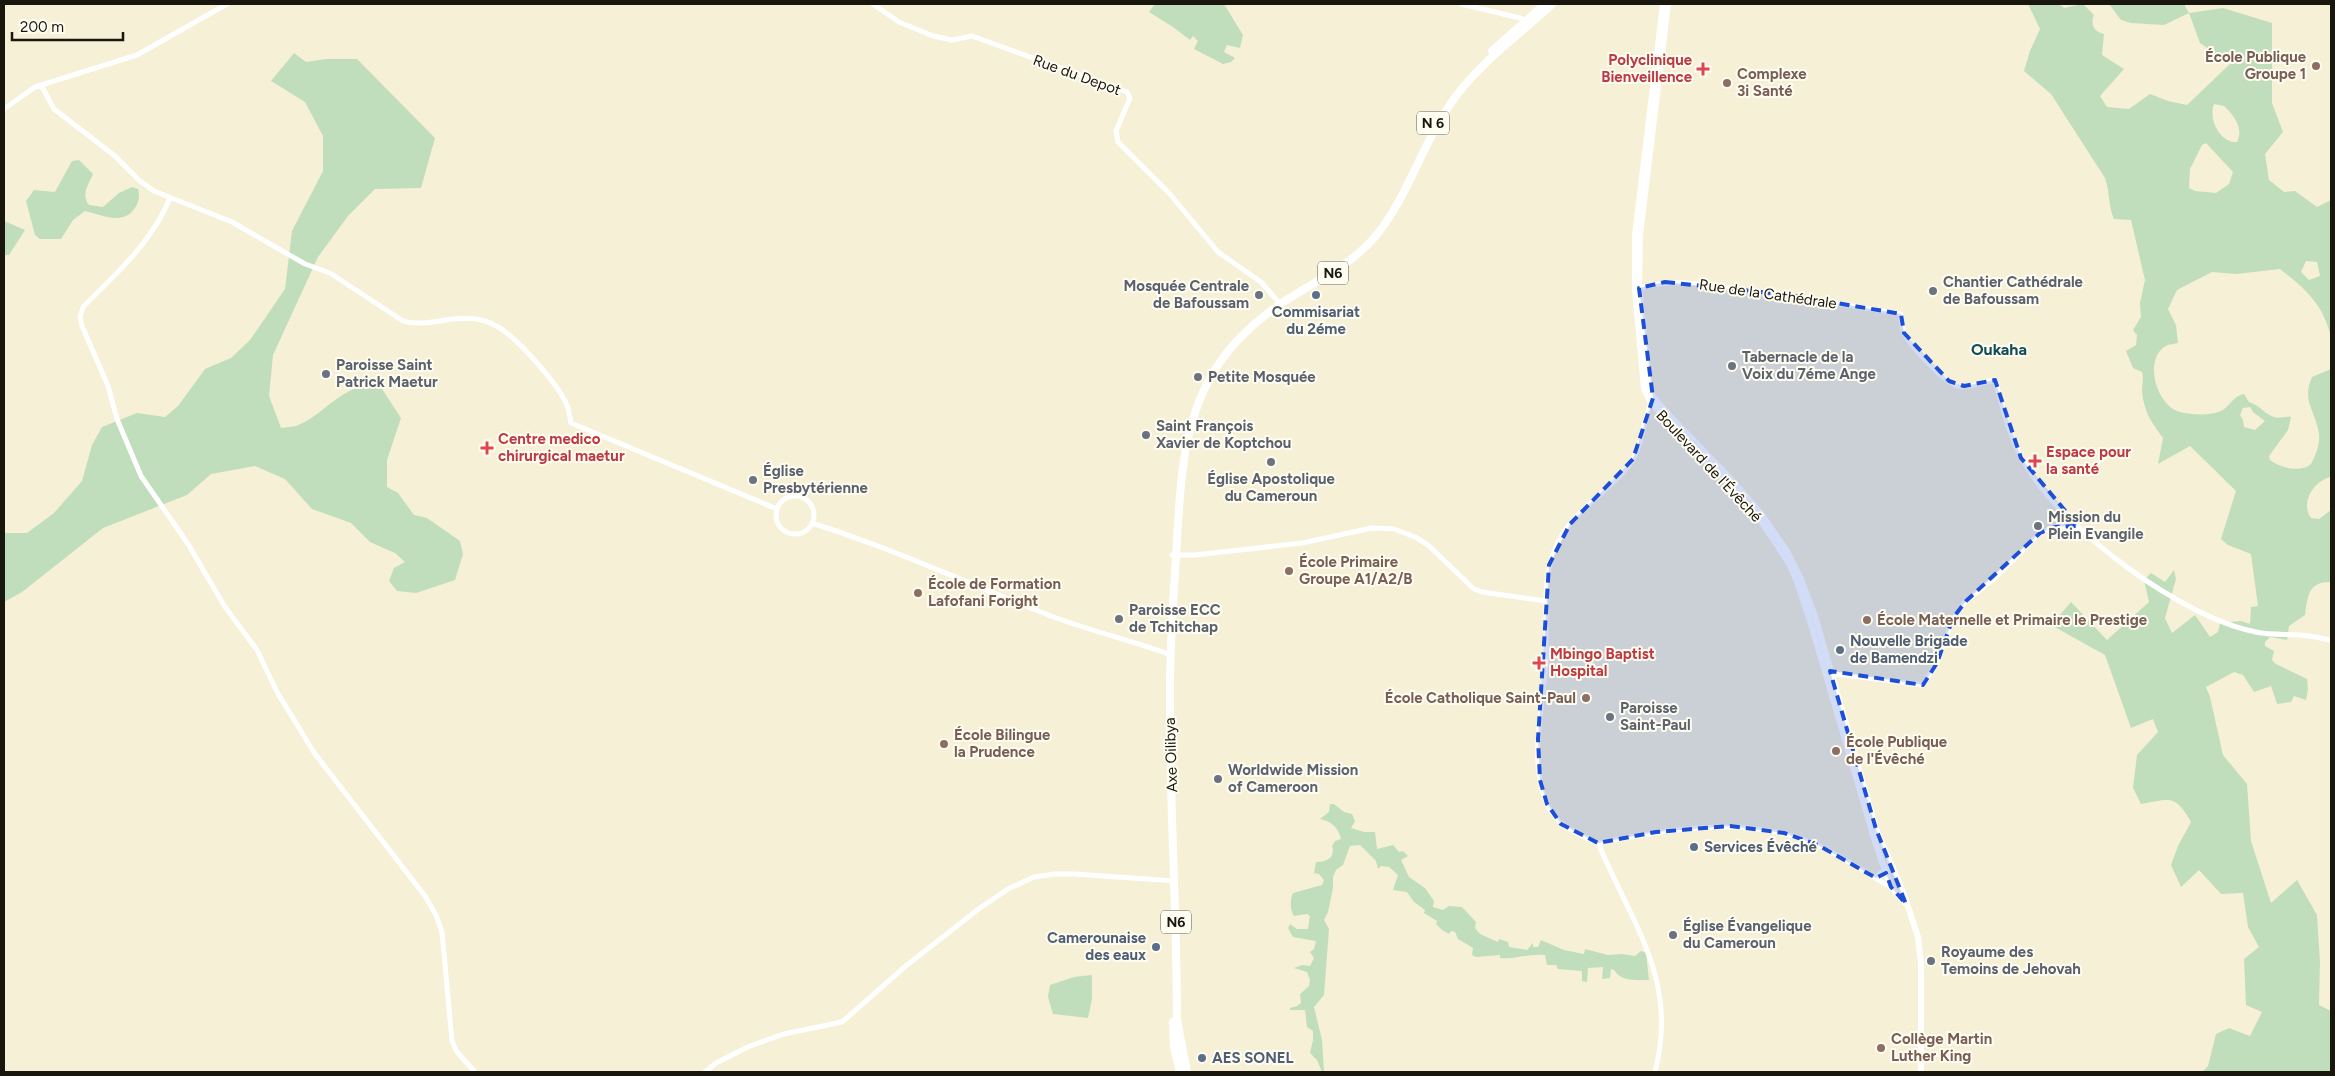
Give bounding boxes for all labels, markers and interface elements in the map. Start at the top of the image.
scale bar [12,10,124,42]
text: 200 m [20,18,64,36]
place label: École Publique Groupe 1 [2205,48,2307,83]
street label: Rue du Depot [1031,51,1124,99]
place label: Polyclinique Bienveillence [1601,51,1693,86]
marker: École Publique Groupe 1 [2310,60,2322,72]
marker: Polyclinique Bienveillence [1696,62,1710,76]
place label: Complexe 3i Santé [1737,65,1807,100]
marker: Complexe 3i Santé [1721,77,1733,89]
road number: N 6 [1417,112,1449,134]
road number: N6 [1318,262,1348,284]
place label: Chantier Cathédrale de Bafoussam [1943,273,2084,308]
street label: Rue de la Cathédrale [1698,275,1838,313]
place label: Mosquée Centrale de Bafoussam [1123,277,1250,312]
marker: Chantier Cathédrale de Bafoussam [1927,285,1939,297]
marker: Mosquée Centrale de Bafoussam [1253,289,1265,301]
marker: Commisariat du 2éme [1310,289,1322,301]
place label: Commisariat du 2éme [1272,303,1360,338]
district label: Oukaha [1971,340,2027,359]
place label: Tabernacle de la Voix du 7éme Ange [1742,348,1876,383]
place label: Paroisse Saint Patrick Maetur [336,356,438,391]
marker: Tabernacle de la Voix du 7éme Ange [1726,360,1738,372]
marker: Paroisse Saint Patrick Maetur [320,368,332,380]
place label: Petite Mosquée [1208,368,1316,386]
marker: Petite Mosquée [1192,371,1204,383]
street label: Boulevard de l'Évêché [1652,406,1766,526]
place label: Saint François Xavier de Koptchou [1156,417,1291,452]
marker: Saint François Xavier de Koptchou [1140,429,1152,441]
place label: Centre medico chirurgical maetur [498,430,625,465]
marker: Centre medico chirurgical maetur [480,441,494,455]
place label: Espace pour la santé [2046,443,2131,478]
marker: Espace pour la santé [2028,454,2042,468]
marker: Église Apostolique du Cameroun [1265,456,1277,468]
place label: Église Presbytérienne [763,462,868,497]
place label: Église Apostolique du Cameroun [1207,470,1336,505]
marker: Église Presbytérienne [747,474,759,486]
place label: Mission du Plein Evangile [2048,508,2144,543]
marker: Mission du Plein Evangile [2032,520,2044,532]
place label: École Primaire Groupe A1/A2/B [1299,553,1413,588]
marker: École Primaire Groupe A1/A2/B [1283,565,1295,577]
place label: École de Formation Lafofani Foright [928,575,1061,610]
marker: École de Formation Lafofani Foright [912,587,924,599]
place label: Paroisse ECC de Tchitchap [1129,601,1221,636]
place label: École Maternelle et Primaire le Prestige [1877,611,2148,629]
marker: Paroisse ECC de Tchitchap [1113,613,1125,625]
marker: École Maternelle et Primaire le Prestige [1861,614,1873,626]
place label: Nouvelle Brigade de Bamendzi [1850,632,1968,667]
marker: Nouvelle Brigade de Bamendzi [1834,644,1846,656]
place label: Mbingo Baptist Hospital [1550,645,1655,680]
marker: Mbingo Baptist Hospital [1532,656,1546,670]
place label: École Catholique Saint-Paul [1385,689,1576,707]
marker: École Catholique Saint-Paul [1580,692,1592,704]
place label: Paroisse Saint-Paul [1620,699,1691,734]
marker: Paroisse Saint-Paul [1604,711,1616,723]
street label: Axe Oilibya [1161,717,1181,793]
place label: École Bilingue la Prudence [954,726,1051,761]
place label: École Publique de l'Évêché [1846,733,1948,768]
marker: École Bilingue la Prudence [938,738,950,750]
marker: École Publique de l'Évêché [1830,745,1842,757]
place label: Worldwide Mission of Cameroon [1228,761,1358,796]
marker: Worldwide Mission of Cameroon [1212,773,1224,785]
place label: Services Évêché [1704,838,1817,856]
marker: Services Évêché [1688,841,1700,853]
road number: N6 [1161,910,1191,934]
place label: Église Évangelique du Cameroun [1683,917,1812,952]
place label: Camerounaise des eaux [1047,929,1147,964]
marker: Église Évangelique du Cameroun [1667,929,1679,941]
marker: Camerounaise des eaux [1150,941,1162,953]
place label: Royaume des Temoins de Jehovah [1941,943,2081,978]
marker: Royaume des Temoins de Jehovah [1925,955,1937,967]
place label: Collège Martin Luther King [1891,1030,1992,1065]
marker: Collège Martin Luther King [1875,1042,1887,1054]
place label: AES SONEL [1212,1049,1294,1067]
marker: AES SONEL [1196,1052,1208,1064]

